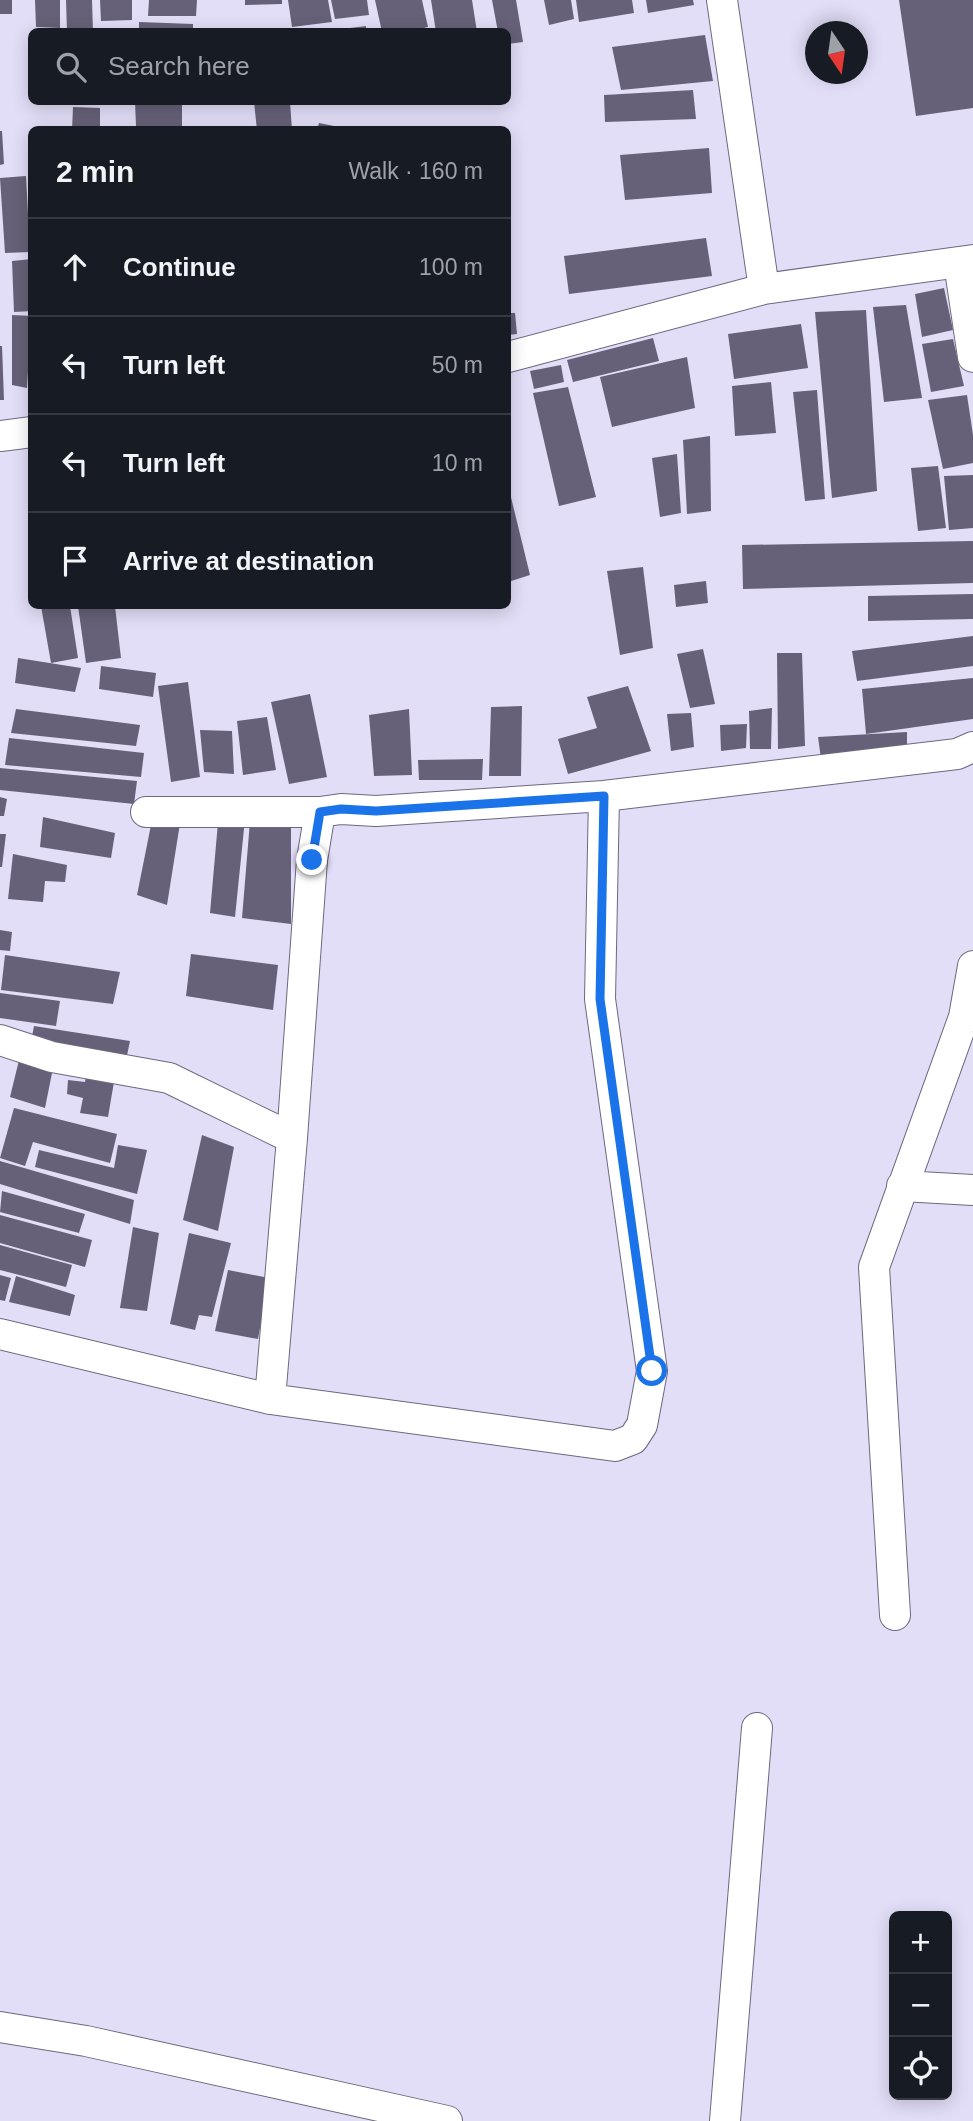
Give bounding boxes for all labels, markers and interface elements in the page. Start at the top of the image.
north arrow [805,21,868,84]
search box [28,28,511,105]
icon: search [52,48,90,86]
text: Search here [108,51,250,81]
text: 2 min [56,155,134,188]
text: Walk · 160 m [348,158,483,184]
icon: ahead [56,248,94,286]
text: Continue [123,252,236,282]
text: 100 m [419,254,483,280]
icon: left [56,346,94,384]
text: Turn left [123,350,225,380]
text: 50 m [432,352,483,378]
icon: left [56,444,94,482]
text: Turn left [123,448,225,478]
text: 10 m [432,450,483,476]
icon: arrive [56,542,94,580]
text: Arrive at destination [123,546,374,576]
route end [296,844,327,875]
route start [636,1355,667,1386]
map controls [889,1911,952,2100]
button: + [889,1911,952,1974]
button: − [889,1974,952,2037]
button: locate [889,2037,952,2100]

